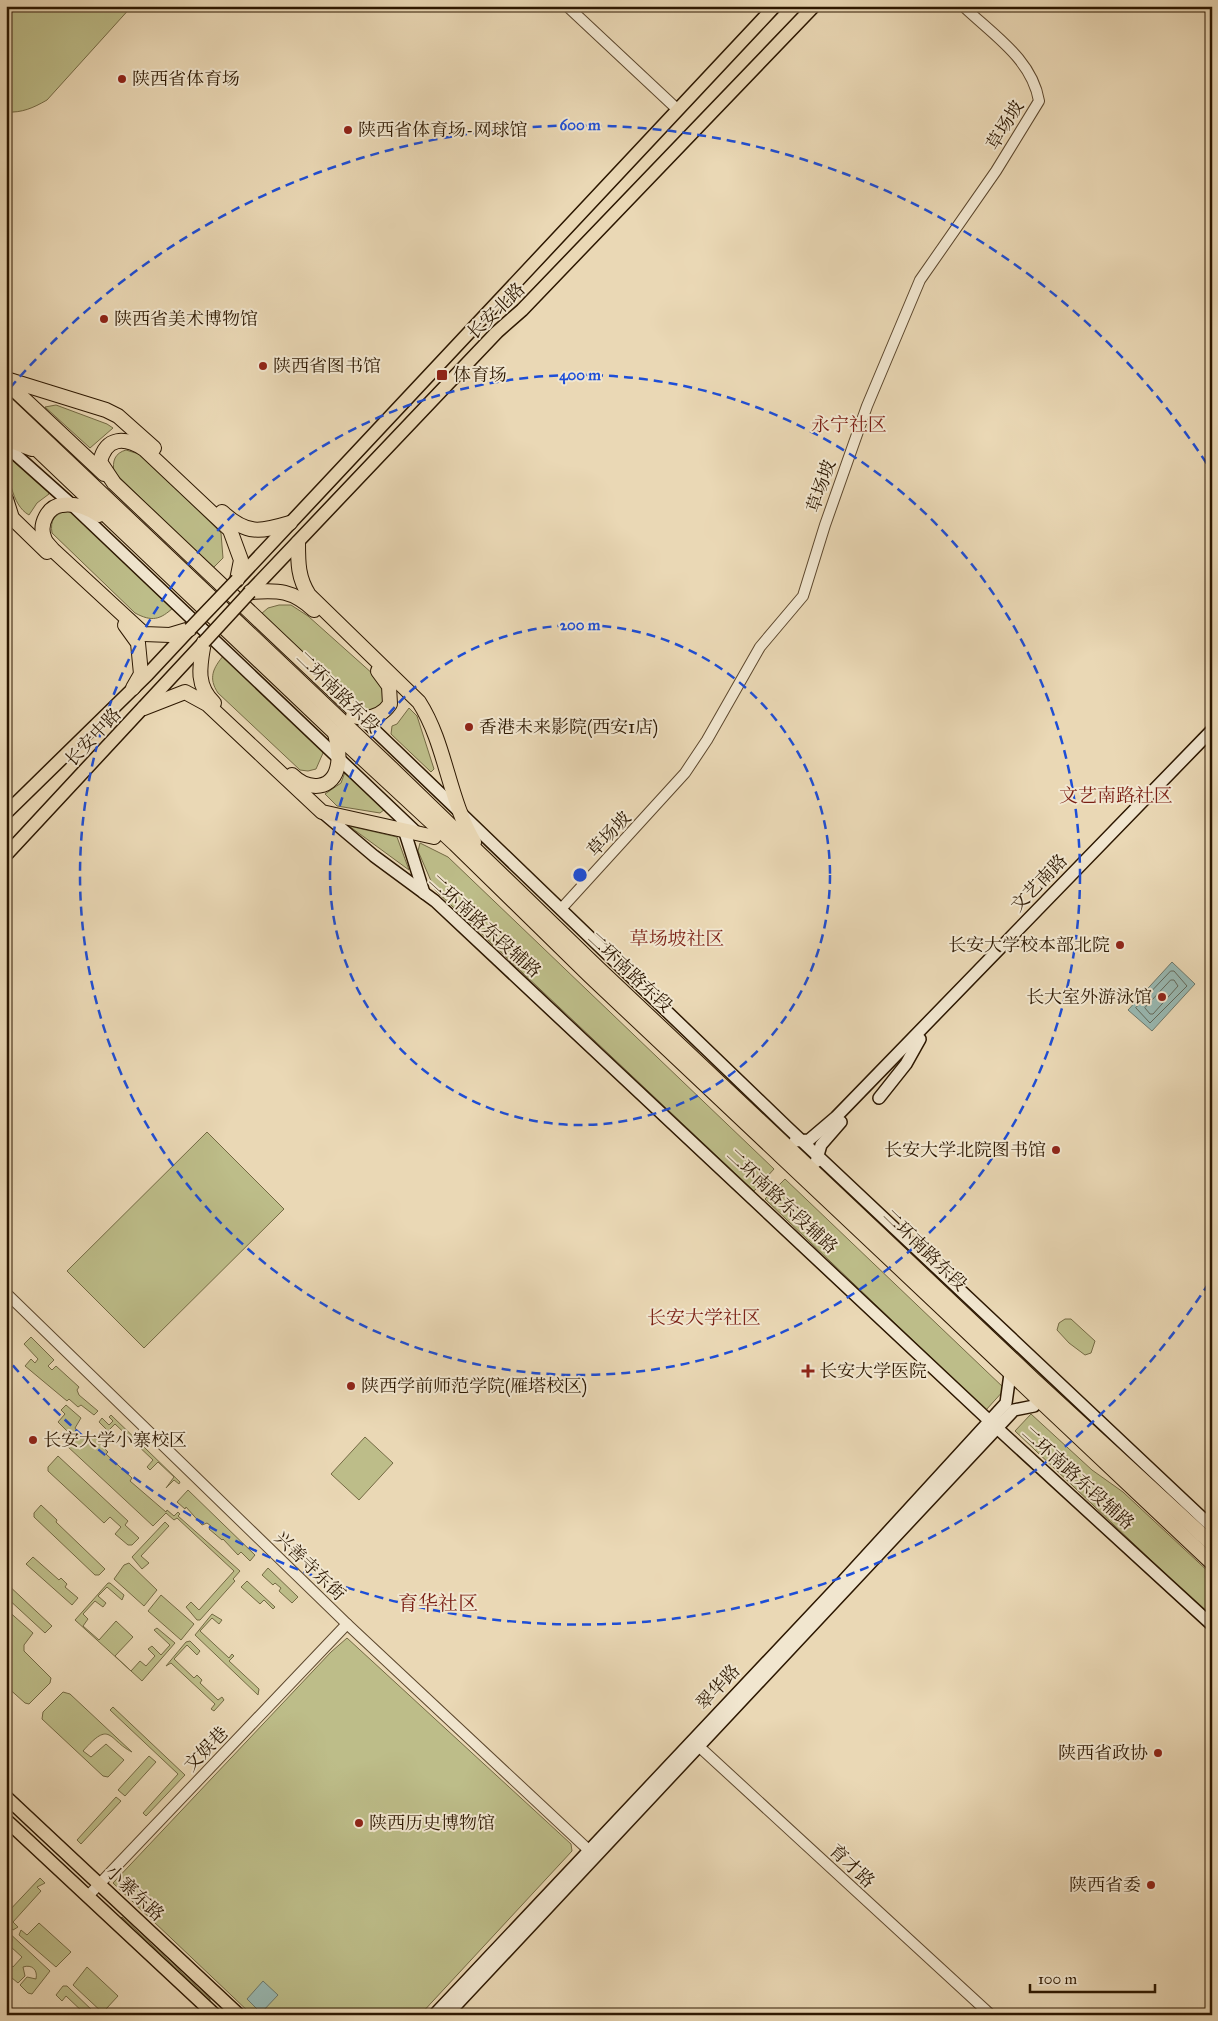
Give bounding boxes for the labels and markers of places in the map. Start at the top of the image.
place label: 陕西省体育场 [132,68,240,90]
marker: 陕西省体育场 [116,73,128,85]
place label: 陕西省体育场-网球馆 [358,119,527,141]
marker: 陕西省体育场-网球馆 [342,124,354,136]
place label: 陕西省美术博物馆 [114,308,258,330]
marker: 陕西省美术博物馆 [98,313,110,325]
place label: 陕西省图书馆 [273,355,381,377]
marker: 陕西省图书馆 [257,360,269,372]
place label: 体育场 [453,364,507,386]
marker: 体育场 [435,368,449,382]
place label: 香港未来影院(西安1店) [479,716,658,739]
marker: 香港未来影院(西安1店) [463,721,475,733]
centre of rings [571,866,589,884]
place label: 长安大学校本部北院 [948,934,1110,956]
marker: 长安大学校本部北院 [1114,939,1126,951]
place label: 长大室外游泳馆 [1026,986,1152,1008]
marker: 长大室外游泳馆 [1156,991,1168,1003]
place label: 长安大学北院图书馆 [884,1139,1046,1161]
marker: 长安大学北院图书馆 [1050,1144,1062,1156]
place label: 长安大学医院 [819,1360,927,1382]
marker: 长安大学医院 [801,1364,815,1378]
place label: 陕西学前师范学院(雁塔校区) [361,1375,587,1398]
marker: 陕西学前师范学院(雁塔校区) [345,1380,357,1392]
place label: 长安大学小寨校区 [43,1429,187,1451]
marker: 长安大学小寨校区 [27,1434,39,1446]
place label: 陕西省政协 [1058,1742,1148,1764]
marker: 陕西省政协 [1152,1747,1164,1759]
place label: 陕西历史博物馆 [369,1812,495,1834]
marker: 陕西历史博物馆 [353,1817,365,1829]
place label: 陕西省委 [1069,1874,1141,1896]
marker: 陕西省委 [1145,1879,1157,1891]

